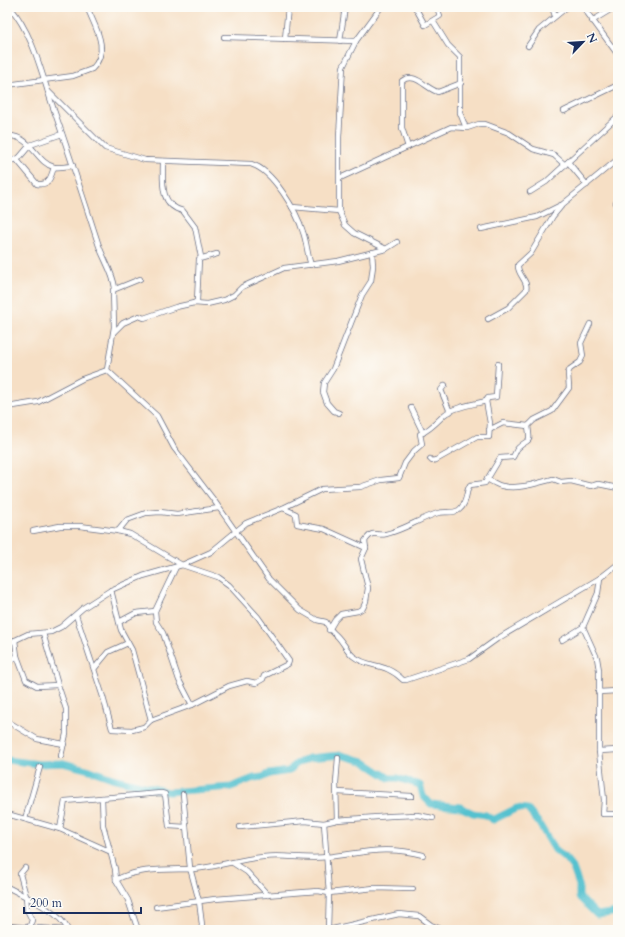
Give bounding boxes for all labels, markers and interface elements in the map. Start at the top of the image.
north arrow [563,22,603,62]
text: N [583,30,601,46]
scale bar [24,889,141,915]
text: 200 m [30,895,63,911]

